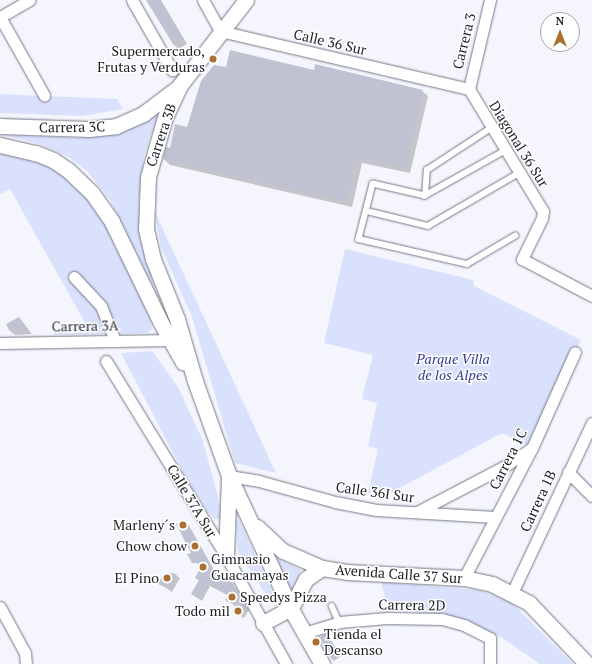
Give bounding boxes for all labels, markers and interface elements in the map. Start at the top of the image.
street label: Carrera 3 [449,11,479,71]
north arrow [540,12,580,52]
text: N [556,14,564,28]
street label: Calle 36 Sur [292,25,368,59]
place label: Supermercado, Frutas y Verduras [97,43,205,76]
marker: Supermercado, Frutas y Verduras [208,54,218,64]
street label: Diagonal 36 Sur [486,98,552,190]
street label: Carrera 3B [142,101,180,169]
street label: Carrera 3C [39,118,105,136]
street label: Carrera 3A [51,317,119,335]
park label: Parque Villa de los Alpes [416,351,490,384]
street label: Carrera 1C [485,426,531,492]
street label: Calle 37A Sur [163,461,221,541]
street label: Carrera 1B [516,468,560,534]
street label: Calle 36I Sur [335,478,415,506]
place label: Marleny´s [113,517,175,533]
marker: Marleny´s [178,520,188,530]
place label: Chow chow [116,538,187,554]
marker: Chow chow [190,541,200,551]
place label: Gimnasio Guacamayas [211,551,289,584]
street label: Avenida Calle 37 Sur [335,561,463,587]
marker: Gimnasio Guacamayas [198,562,208,572]
place label: El Pino [115,570,159,586]
marker: El Pino [162,573,172,583]
place label: Speedys Pizza [240,589,327,605]
marker: Speedys Pizza [227,592,237,602]
street label: Carrera 2D [378,596,446,614]
place label: Todo mil [175,603,230,619]
marker: Todo mil [233,606,243,616]
place label: Tienda el Descanso [324,626,383,658]
marker: Tienda el Descanso [311,637,321,647]

